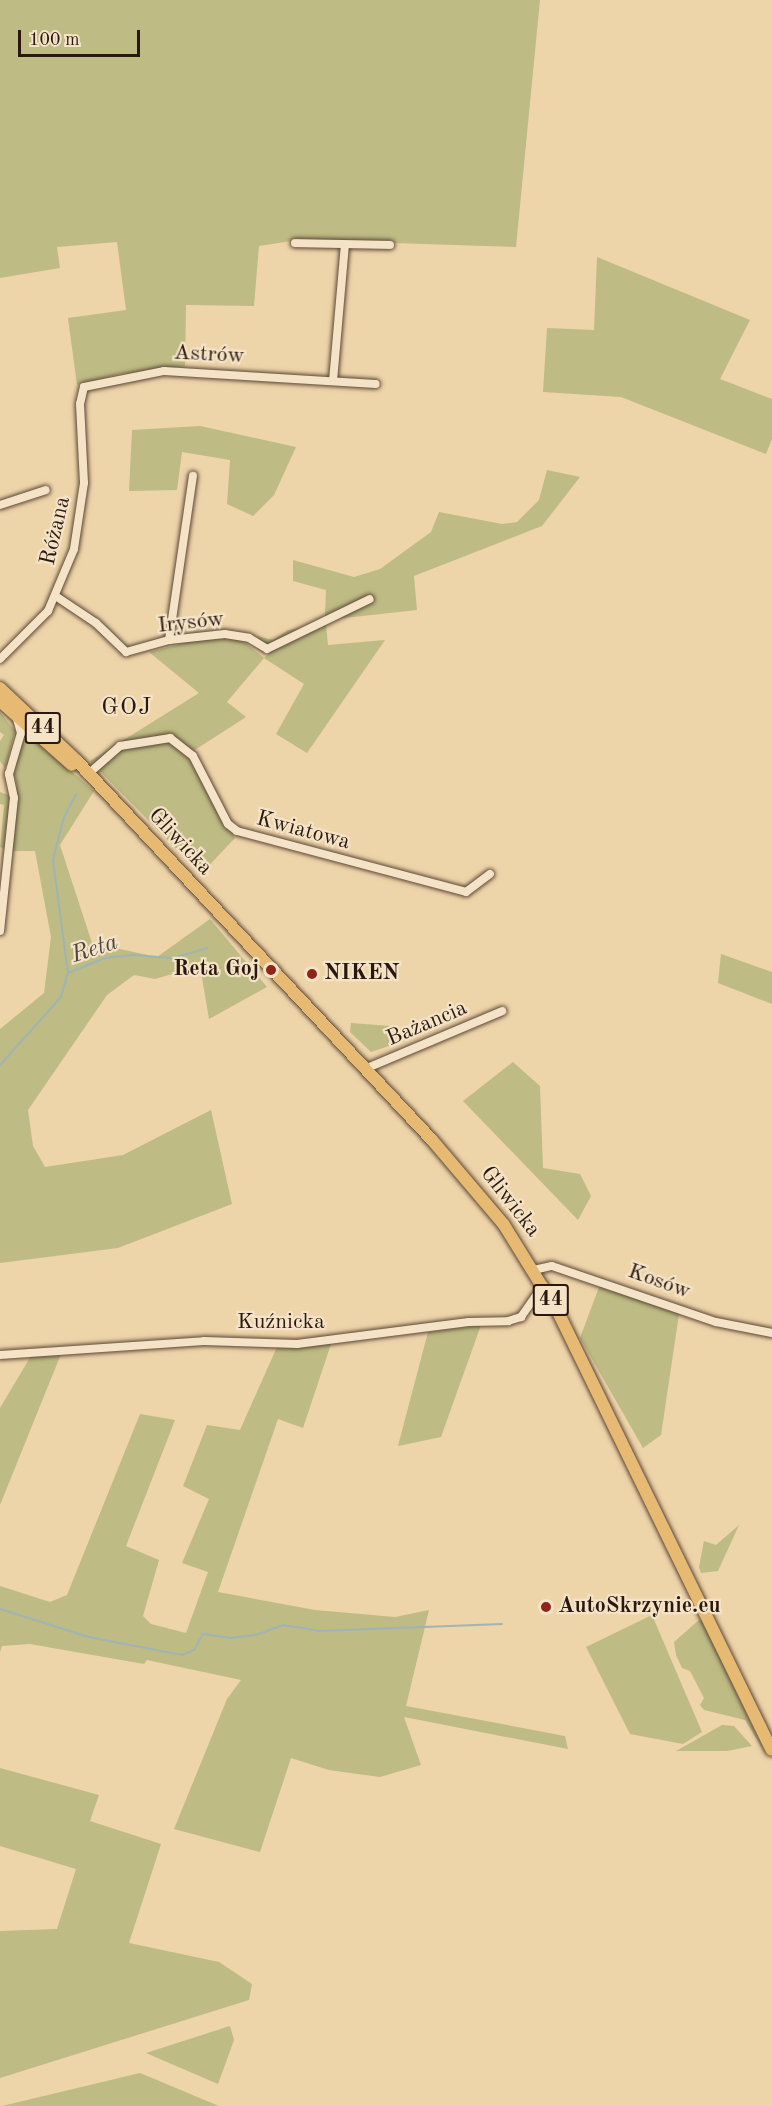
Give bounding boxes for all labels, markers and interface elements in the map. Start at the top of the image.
scale bar [21,18,142,56]
text: 100 m [29,31,80,49]
street label: Astrów [173,340,245,370]
street label: Różana [35,494,77,568]
street label: Irysów [157,606,225,640]
district label: GOJ [101,695,153,723]
road number: 44 [24,710,63,746]
street label: Gliwicka [142,803,218,881]
street label: Kwiatowa [253,806,353,856]
water label: Reta [68,929,122,971]
place label: Reta Goj [173,957,259,983]
place label: NIKEN [324,961,399,987]
marker: Reta Goj [264,963,278,977]
marker: NIKEN [305,967,319,981]
street label: Bażancia [383,995,471,1053]
street label: Gliwicka [474,1161,546,1243]
street label: Kosów [624,1259,694,1305]
road number: 44 [532,1282,570,1318]
street label: Kuźnicka [237,1310,325,1336]
place label: AutoSkrzynie.eu [558,1594,721,1620]
marker: AutoSkrzynie.eu [539,1600,553,1614]

